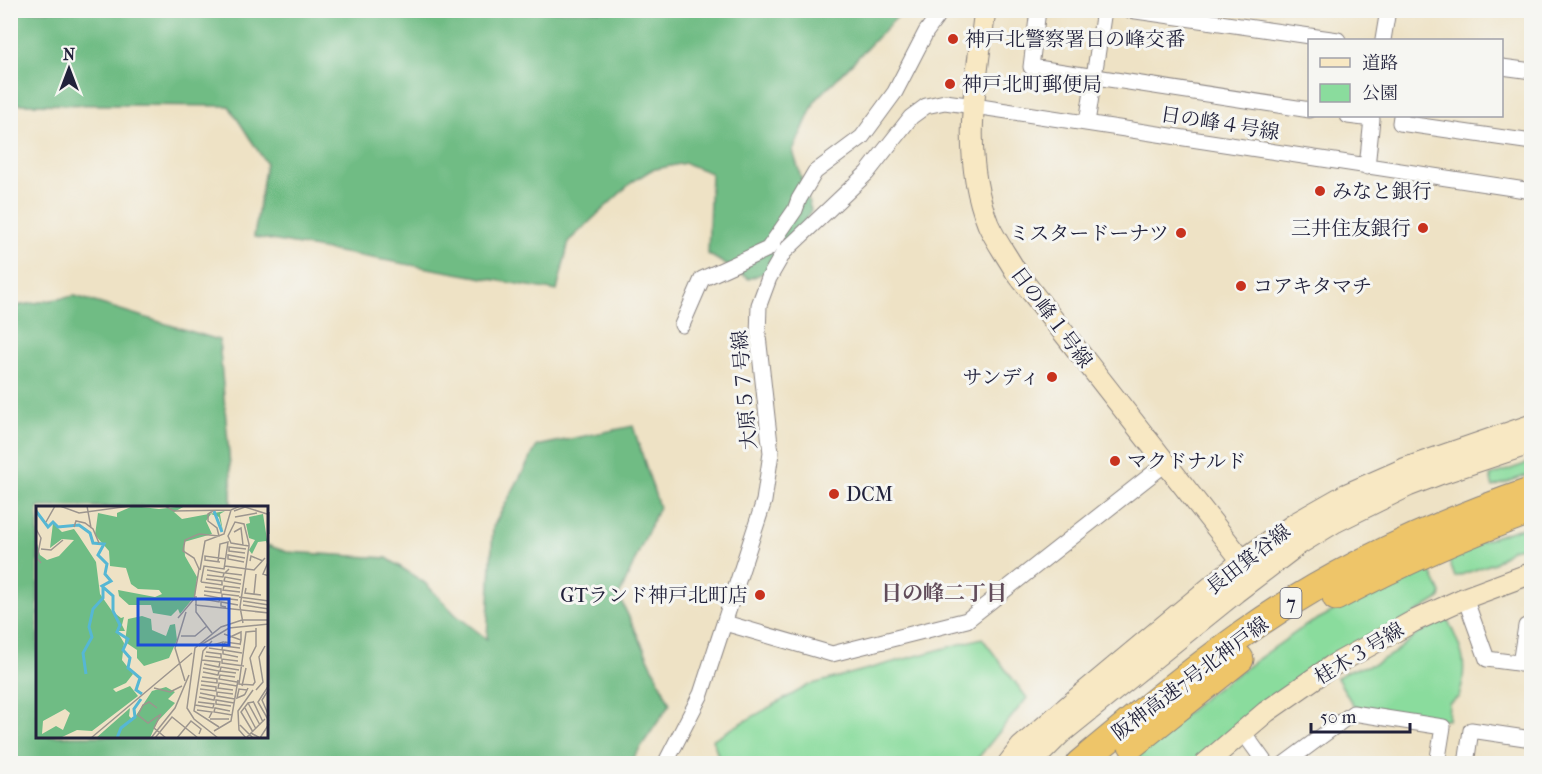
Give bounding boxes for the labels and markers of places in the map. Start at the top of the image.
place label: 神戸北警察署日の峰交番 [965,28,1185,51]
marker: 神戸北警察署日の峰交番 [946,32,960,46]
place label: 神戸北町郵便局 [962,73,1102,96]
marker: 神戸北町郵便局 [943,77,957,91]
place label: みなと銀行 [1332,180,1432,203]
marker: みなと銀行 [1313,184,1327,198]
place label: 三井住友銀行 [1291,217,1411,240]
marker: 三井住友銀行 [1416,221,1430,235]
place label: ミスタードーナツ [1009,222,1169,245]
marker: ミスタードーナツ [1174,226,1188,240]
place label: コアキタマチ [1253,275,1372,298]
marker: コアキタマチ [1234,279,1248,293]
place label: サンディ [963,366,1040,389]
marker: サンディ [1045,370,1059,384]
place label: マクドナルド [1127,450,1246,473]
marker: マクドナルド [1108,454,1122,468]
place label: DCM [846,483,893,506]
marker: DCM [827,487,841,501]
place label: GTランド神戸北町店 [560,584,748,607]
marker: GTランド神戸北町店 [753,588,767,602]

